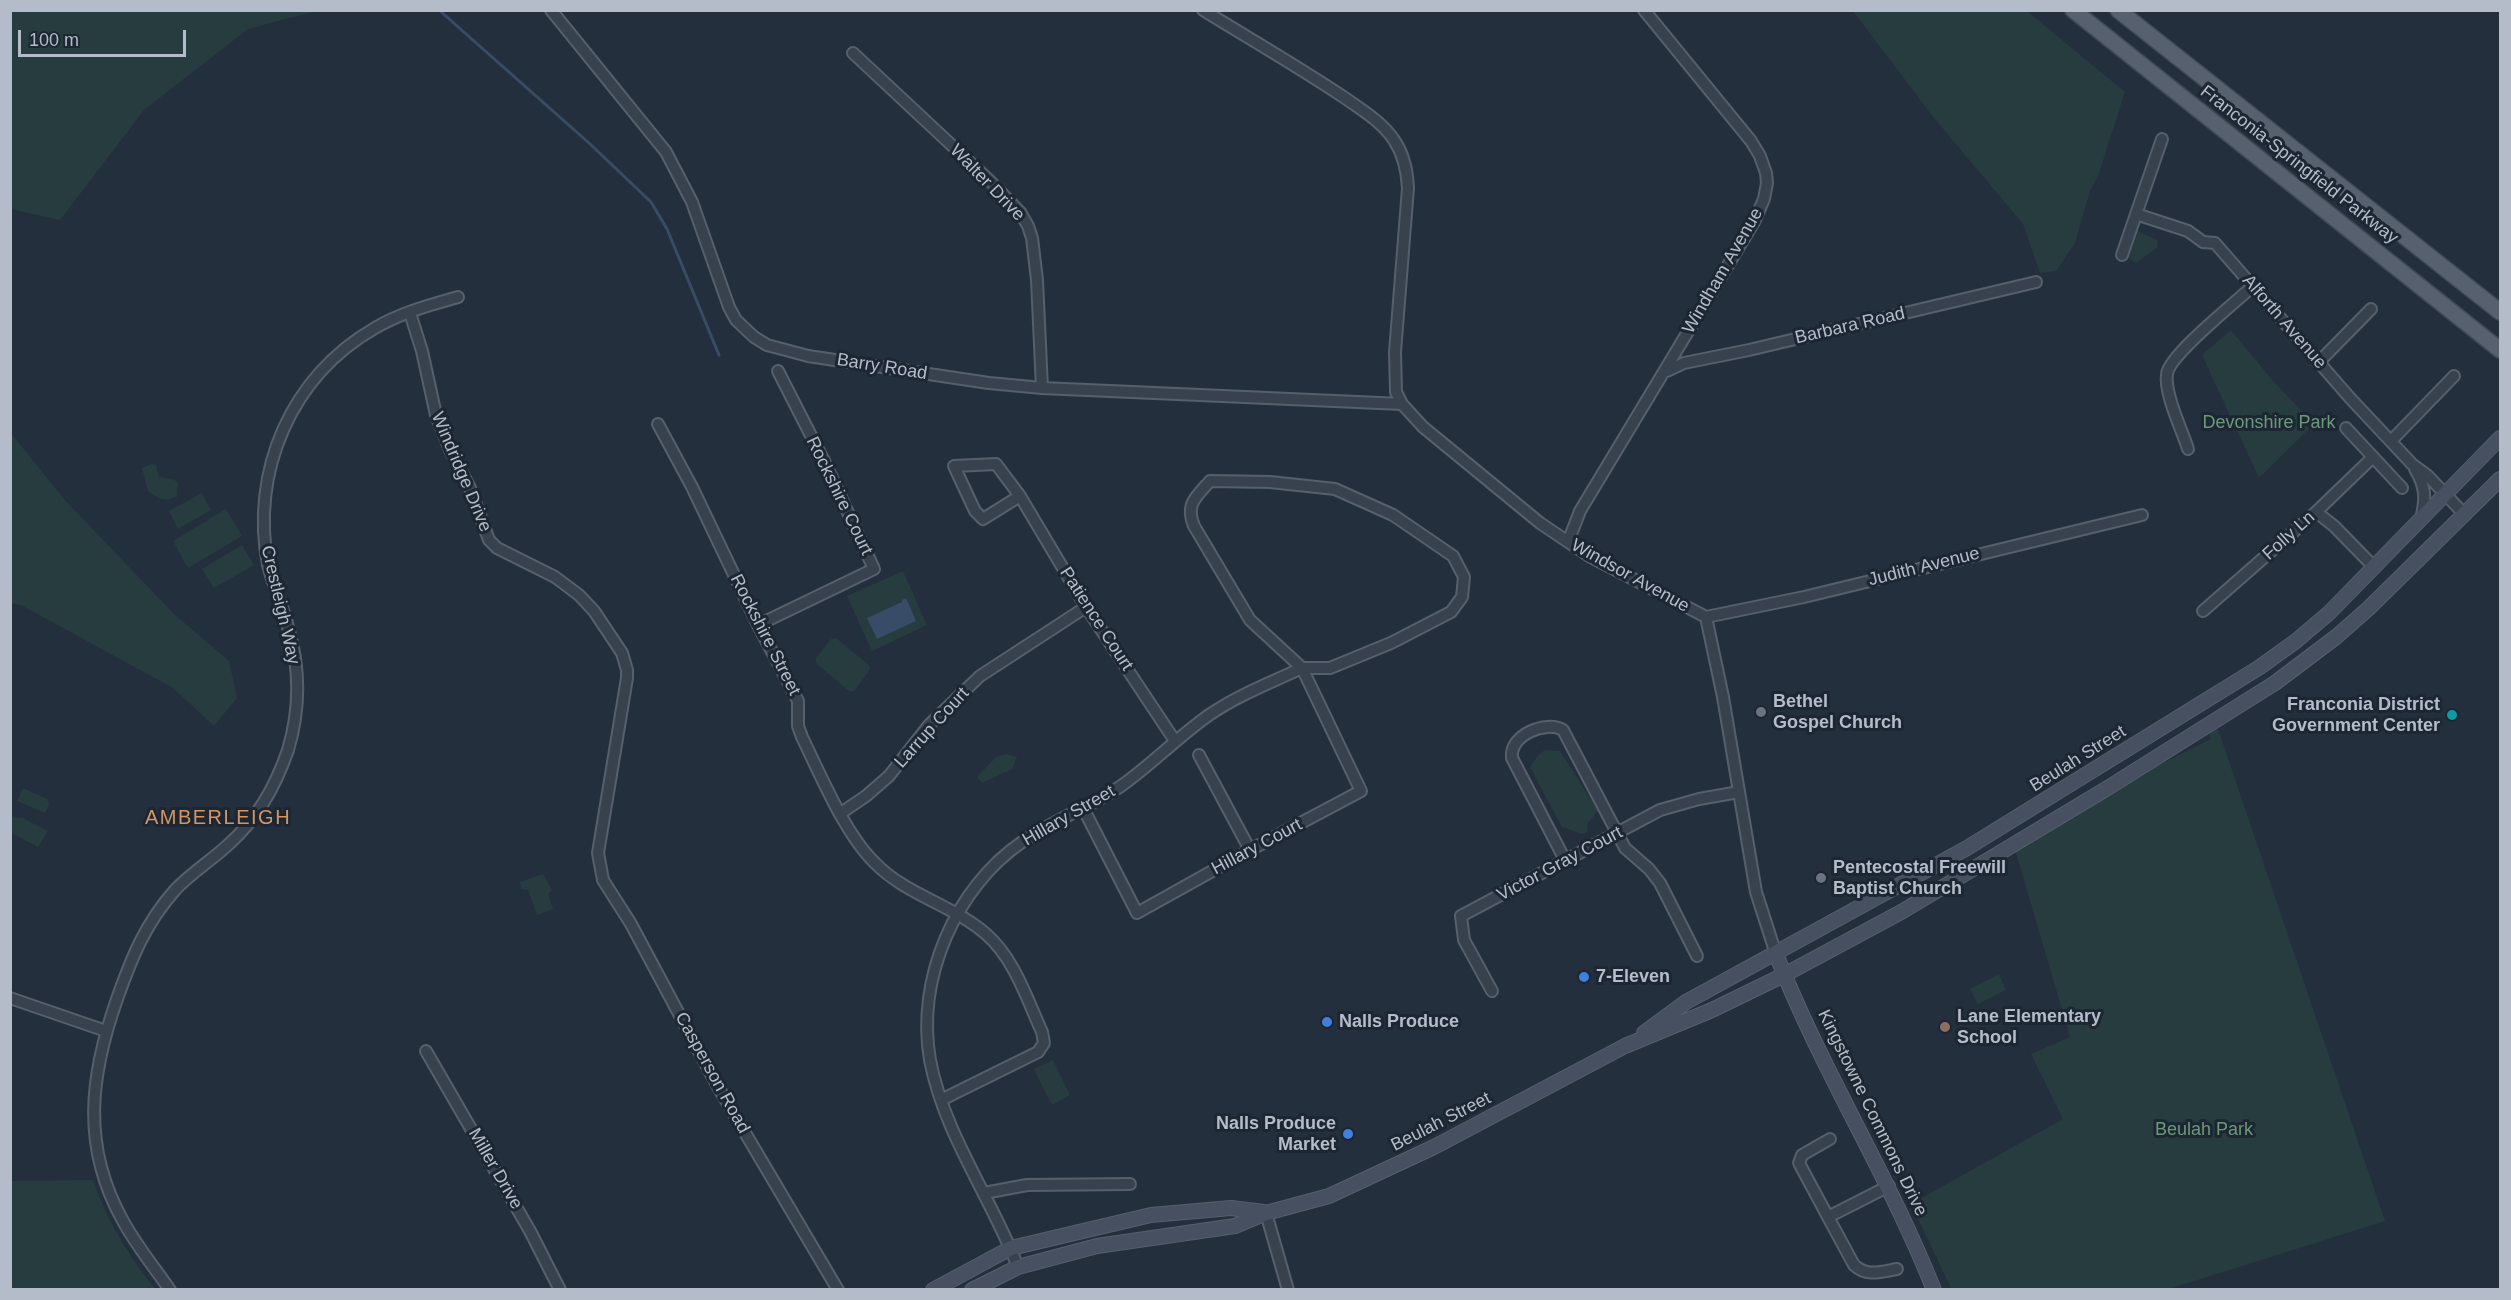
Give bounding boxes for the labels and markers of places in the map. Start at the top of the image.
place label: Bethel Gospel Church [1773,691,1902,734]
place label: Franconia District Government Center [2272,694,2440,736]
marker: Bethel Gospel Church [1754,705,1768,719]
marker: Franconia District Government Center [2445,708,2459,722]
place label: Pentecostal Freewill Baptist Church [1833,857,2006,900]
marker: Pentecostal Freewill Baptist Church [1814,871,1828,885]
place label: 7-Eleven [1596,966,1670,988]
marker: 7-Eleven [1577,970,1591,984]
place label: Lane Elementary School [1957,1006,2101,1048]
place label: Nalls Produce [1339,1011,1459,1033]
marker: Nalls Produce [1320,1015,1334,1029]
marker: Lane Elementary School [1938,1020,1952,1034]
place label: Nalls Produce Market [1216,1113,1336,1156]
marker: Nalls Produce Market [1341,1127,1355,1141]

